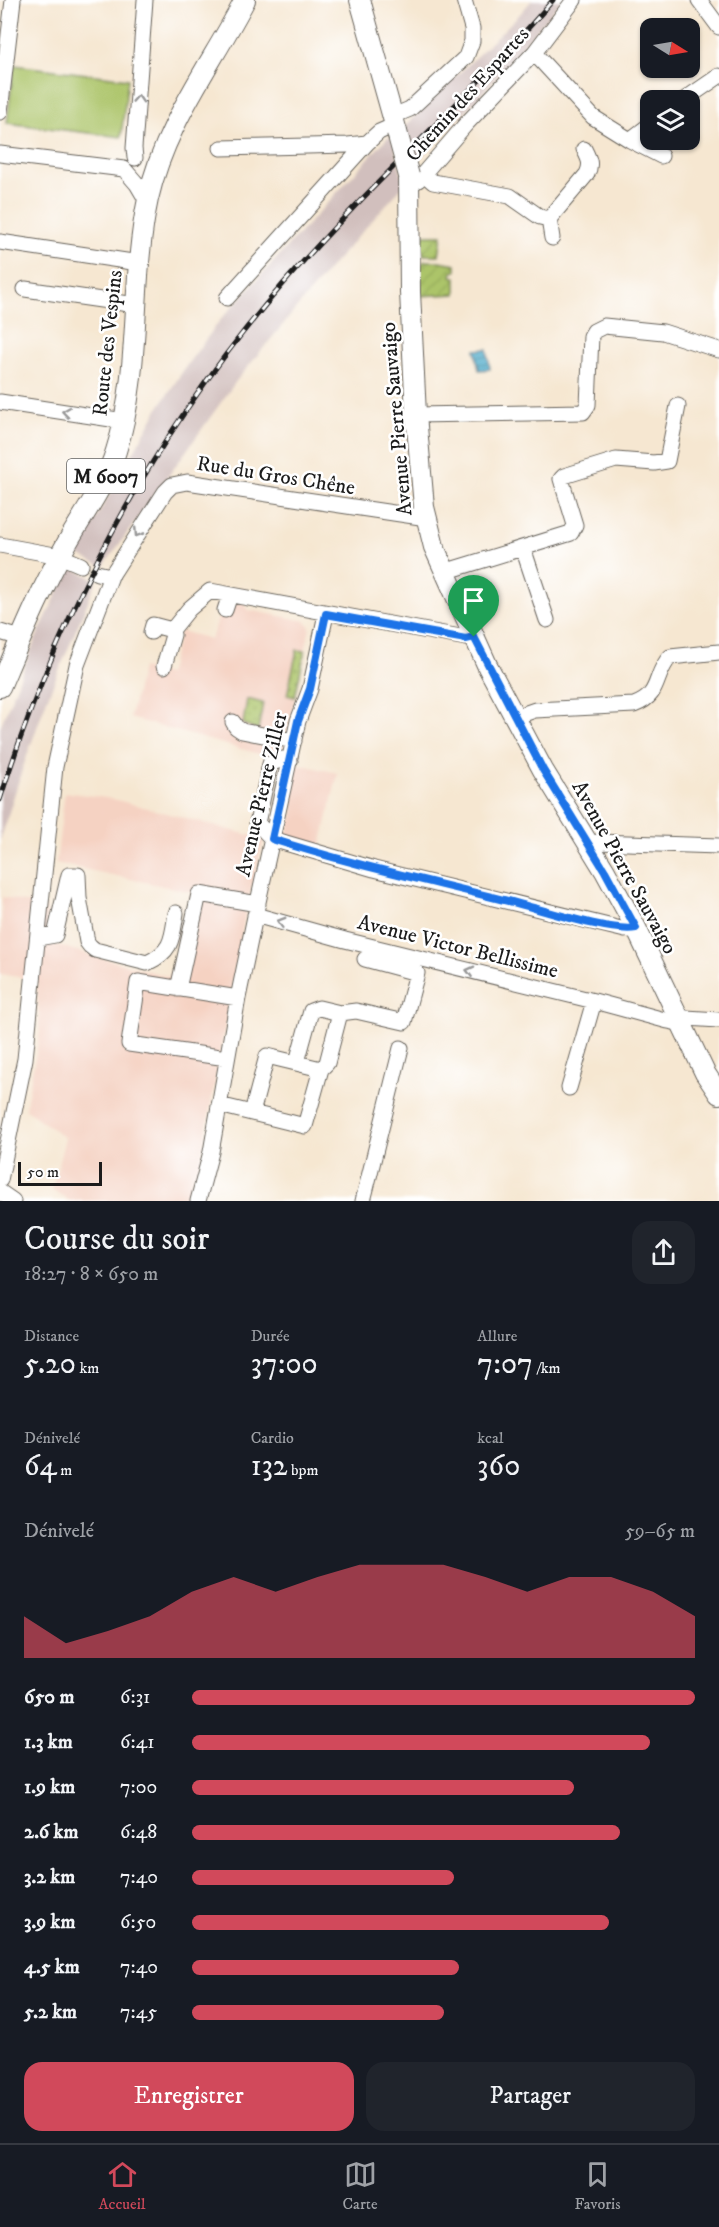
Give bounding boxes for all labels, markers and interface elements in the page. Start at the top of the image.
north arrow [640,18,700,78]
map controls [640,18,700,150]
street label: Chemin des Espartes [400,22,535,167]
button: layers [640,90,700,150]
one-way arrow [131,95,144,104]
street label: Route des Vespins [87,269,129,417]
street label: Avenue Pierre Sauvaigo [376,321,418,517]
one-way arrow [62,407,71,419]
street label: Rue du Gros Chêne [195,451,357,501]
road number: M 6007 [67,459,145,493]
one-way arrow [134,527,146,537]
pin [448,575,499,637]
icon: arrive [457,584,490,617]
street label: Avenue Pierre Ziller [230,709,294,879]
street label: Avenue Pierre Sauvaigo [566,776,683,959]
street label: Avenue Victor Bellissime [355,909,561,985]
one-way arrow [276,917,287,929]
one-way arrow [465,966,475,979]
scale bar [18,1159,102,1186]
text: 50 m [27,1162,59,1182]
text: Course du soir [24,1219,209,1260]
button: share [632,1221,695,1284]
text: 18:27 · 8 × 650 m [24,1262,158,1287]
text: Distance [24,1326,79,1346]
text: Durée [251,1326,290,1346]
text: Allure [477,1326,517,1346]
text: 5.20 [24,1346,76,1383]
text: 37:00 [251,1346,318,1383]
text: 7:07 [477,1346,533,1383]
text: km [76,1358,99,1378]
text: /km [533,1358,561,1378]
text: Dénivelé [24,1428,80,1448]
text: Cardio [251,1428,294,1448]
text: kcal [477,1428,504,1448]
text: 64 [24,1448,57,1485]
text: 132 [251,1448,288,1485]
text: 360 [477,1448,520,1485]
text: m [57,1460,72,1480]
text: bpm [288,1460,319,1480]
text: Dénivelé [24,1519,94,1544]
text: 59–65 m [625,1519,695,1544]
text: 650 m [24,1685,74,1710]
text: 6:31 [120,1685,150,1710]
text: 1.3 km [24,1730,73,1755]
text: 6:41 [120,1730,154,1755]
text: 1.9 km [24,1775,75,1800]
text: 7:00 [120,1775,157,1800]
text: 2.6 km [24,1820,79,1845]
text: 6:48 [120,1820,157,1845]
text: 3.2 km [24,1865,75,1890]
text: 7:40 [120,1865,158,1890]
text: 3.9 km [24,1910,75,1935]
text: 6:50 [120,1910,156,1935]
text: 4.5 km [24,1955,80,1980]
text: 7:40 [120,1955,158,1980]
text: 5.2 km [24,2000,77,2025]
text: 7:45 [120,2000,157,2025]
button: Enregistrer [24,2062,354,2131]
button: Partager [366,2062,695,2131]
tab: Accueil [98,2158,146,2214]
tab: Carte [342,2158,378,2214]
tab: Favoris [574,2158,621,2214]

